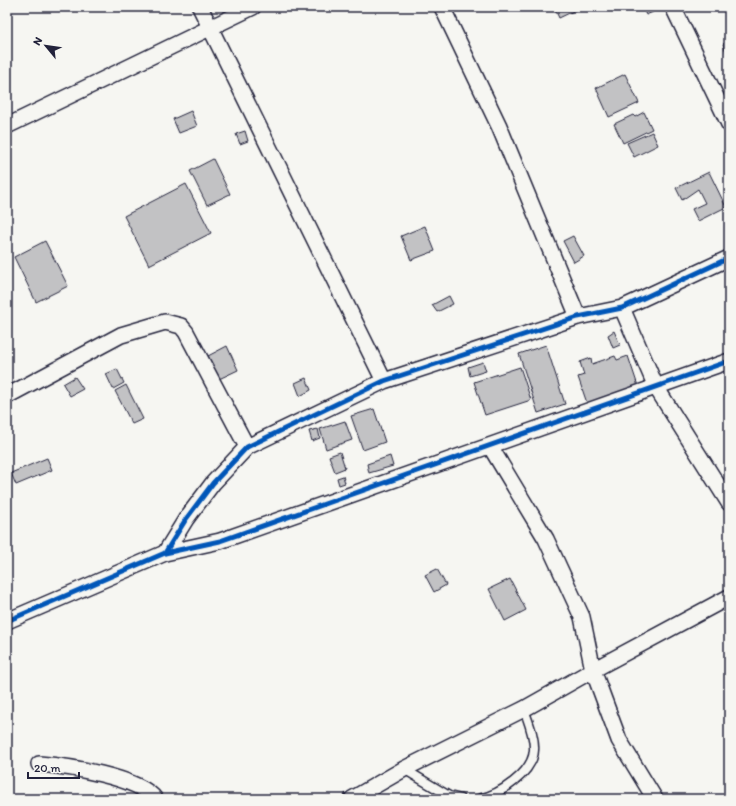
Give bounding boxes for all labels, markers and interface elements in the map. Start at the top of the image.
north arrow [26,26,66,66]
text: N [30,35,45,48]
scale bar [28,754,79,780]
text: 20 m [34,761,61,775]

